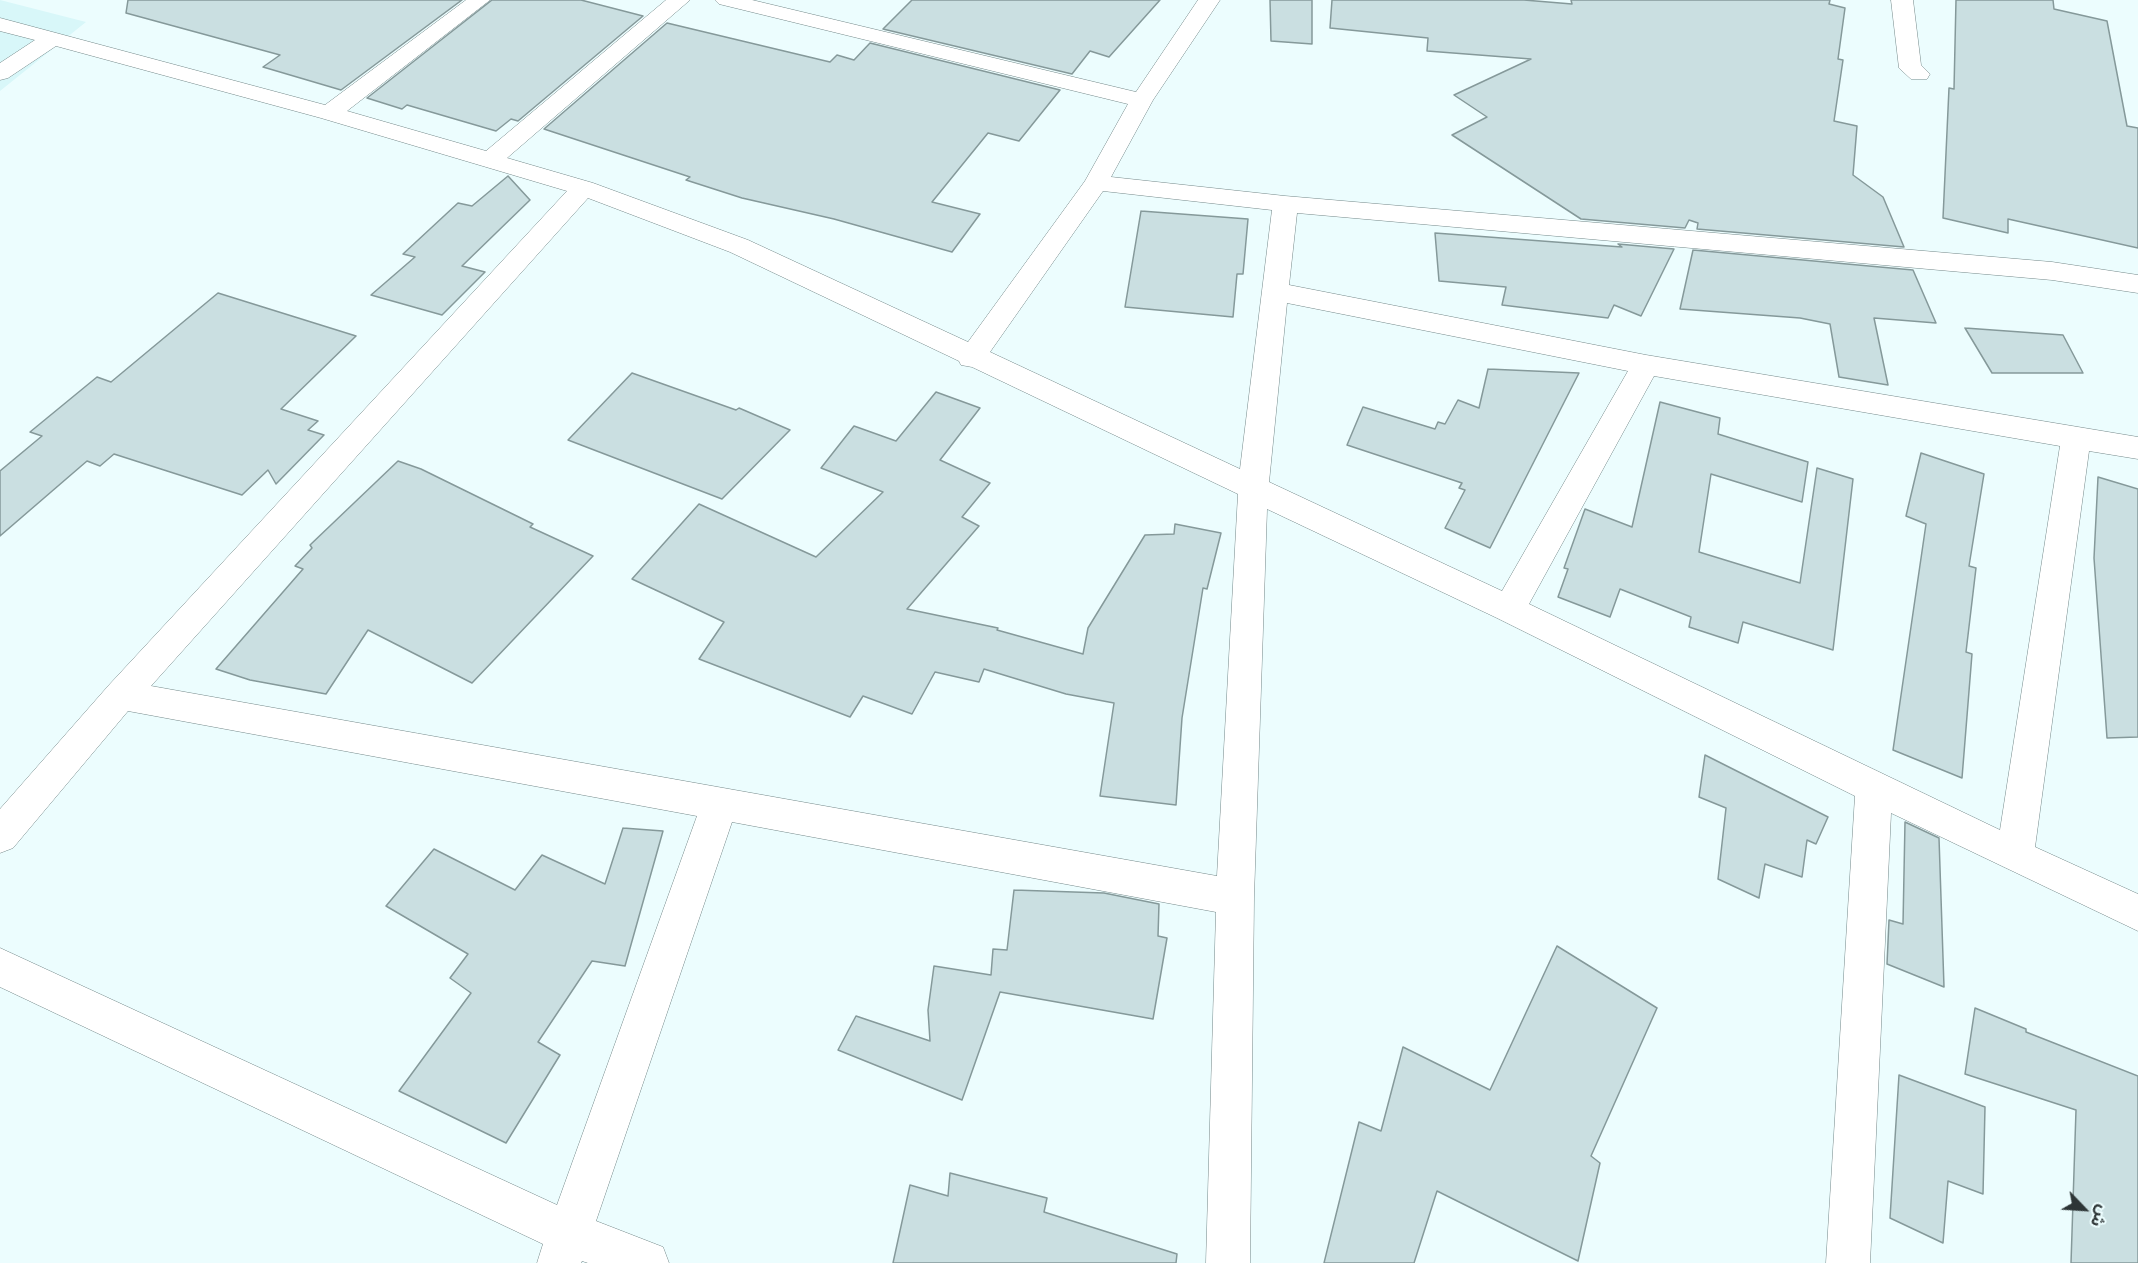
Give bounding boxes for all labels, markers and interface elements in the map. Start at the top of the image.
north arrow [2054,1179,2114,1239]
text: ش [2087,1202,2114,1231]

